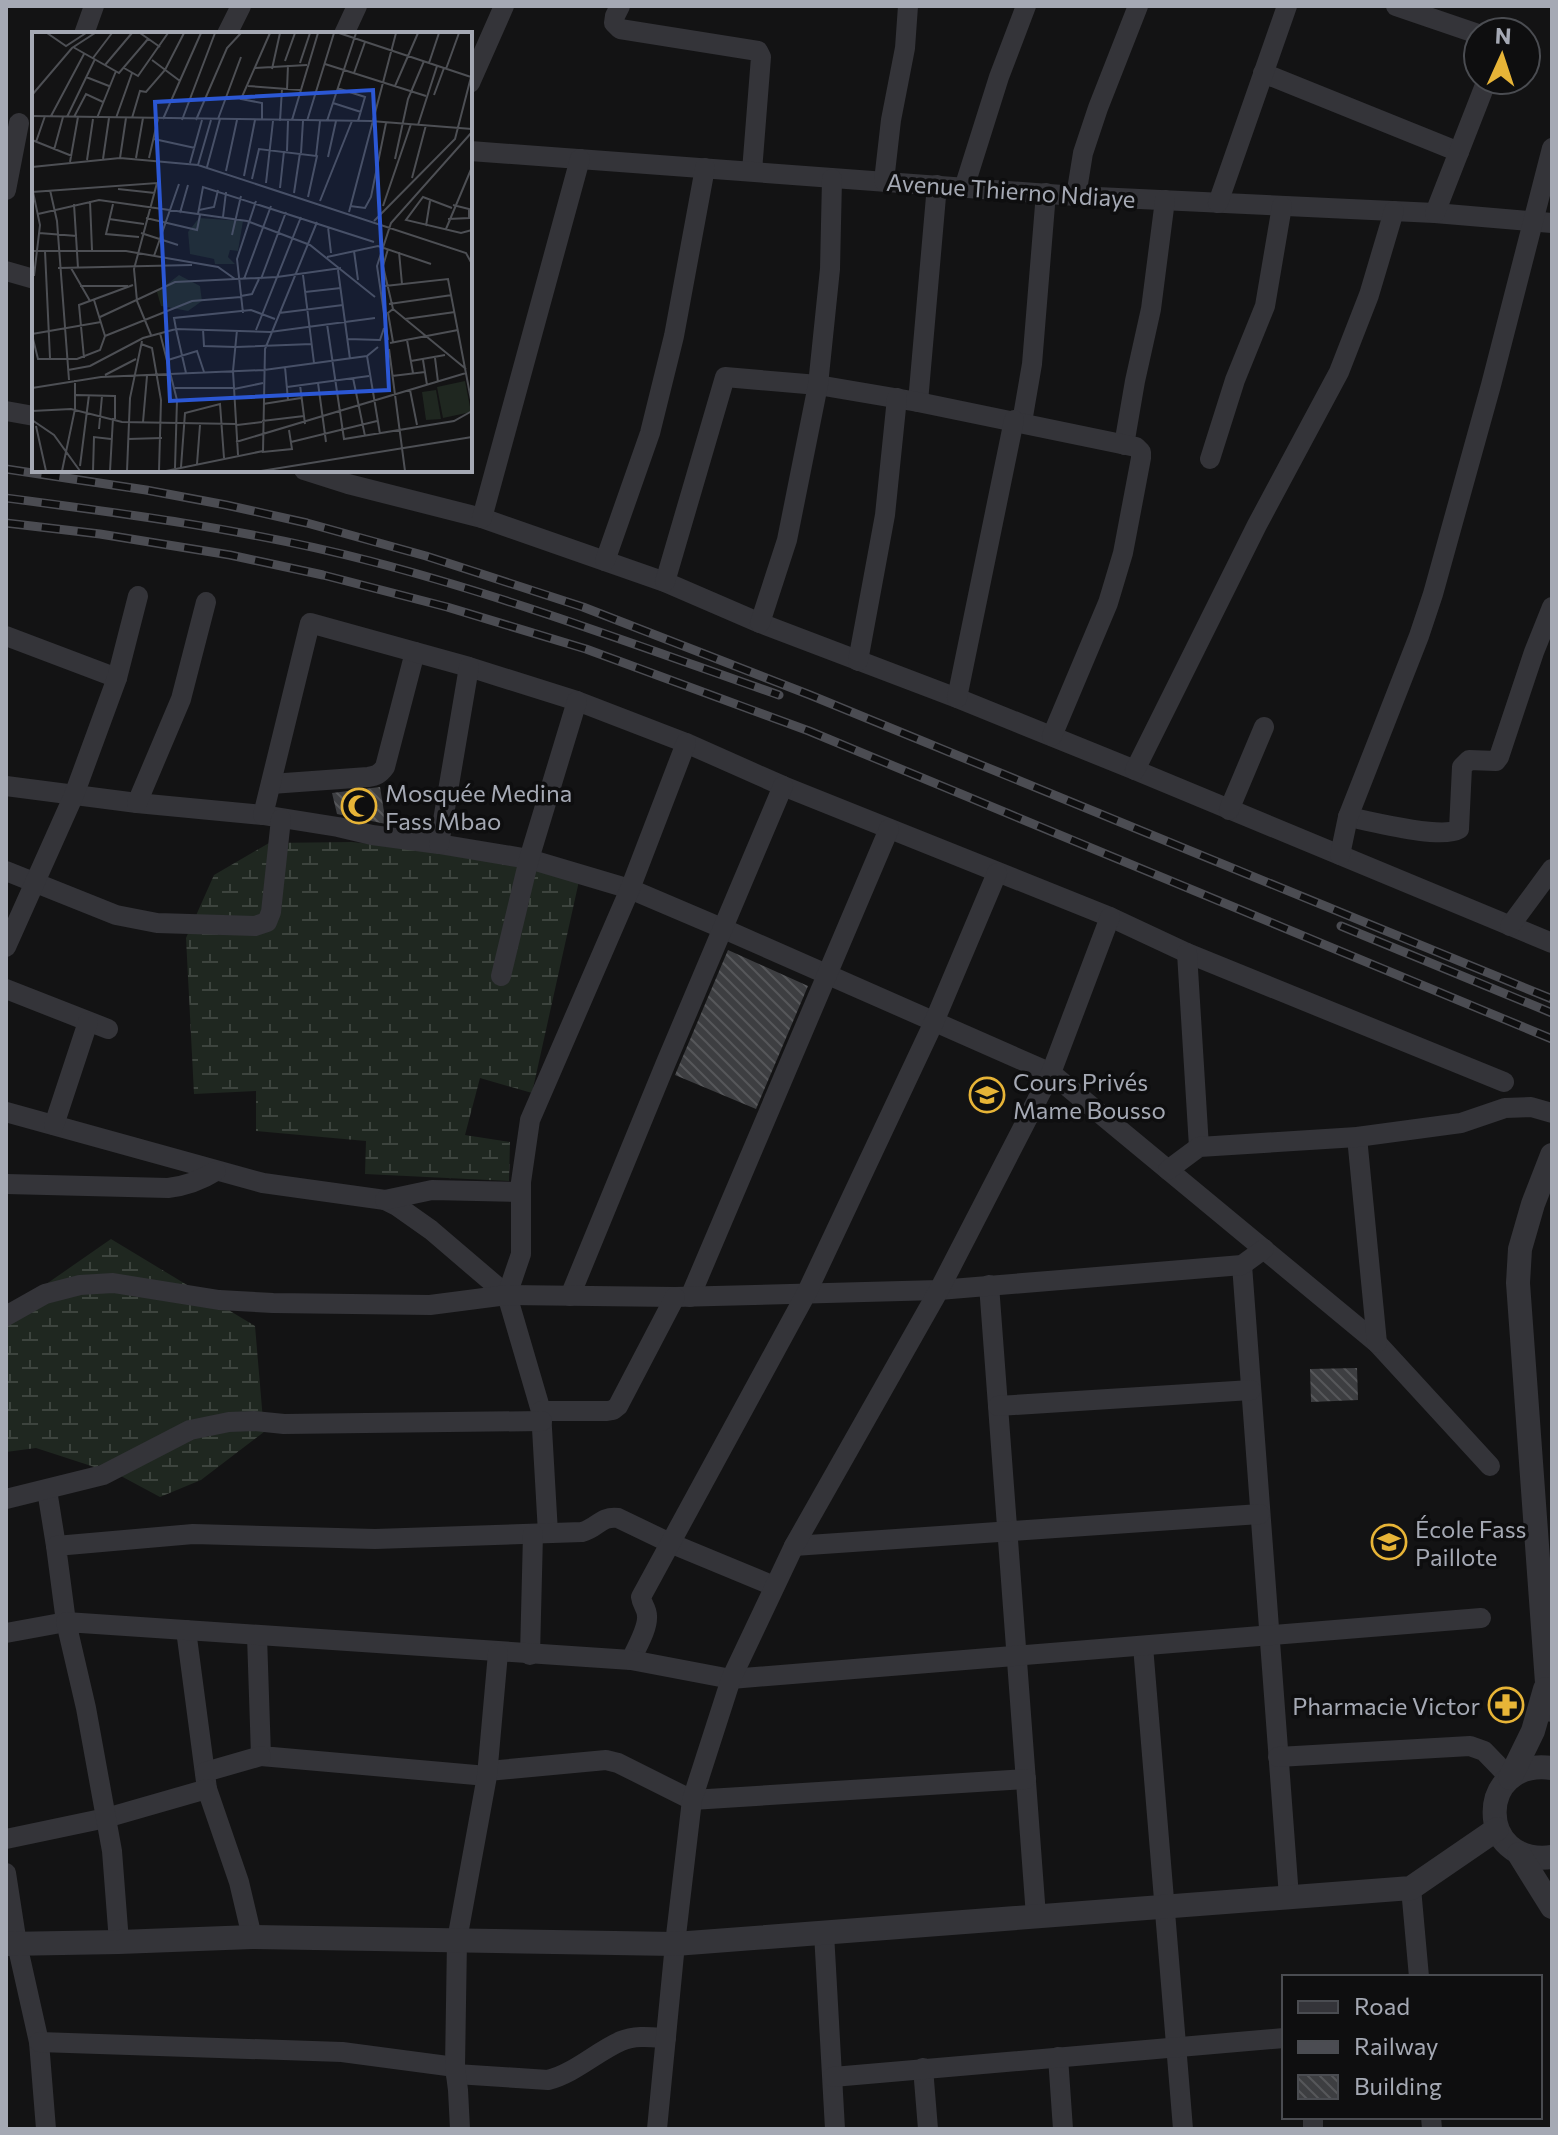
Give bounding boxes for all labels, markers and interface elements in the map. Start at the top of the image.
north arrow [1462,16,1542,96]
text: N [1494,22,1512,49]
inset map [32,32,472,472]
street label: Avenue Thierno Ndiaye [885,167,1137,213]
place label: Mosquée Medina Fass Mbao [385,778,572,835]
mosque icon: Mosquée Medina Fass Mbao [340,787,378,825]
place label: Cours Privés Mame Bousso [1013,1067,1166,1124]
school or university icon: Cours Privés Mame Bousso [968,1076,1006,1114]
place label: École Fass Paillote [1415,1514,1526,1571]
school or university icon: École Fass Paillote [1370,1523,1408,1561]
pharmacy icon: Pharmacie Victor [1487,1686,1525,1724]
place label: Pharmacie Victor [1292,1691,1480,1720]
legend [1282,1975,1542,2119]
text: Road [1354,1991,1410,2020]
text: Railway [1354,2031,1439,2060]
text: Building [1354,2071,1442,2100]

